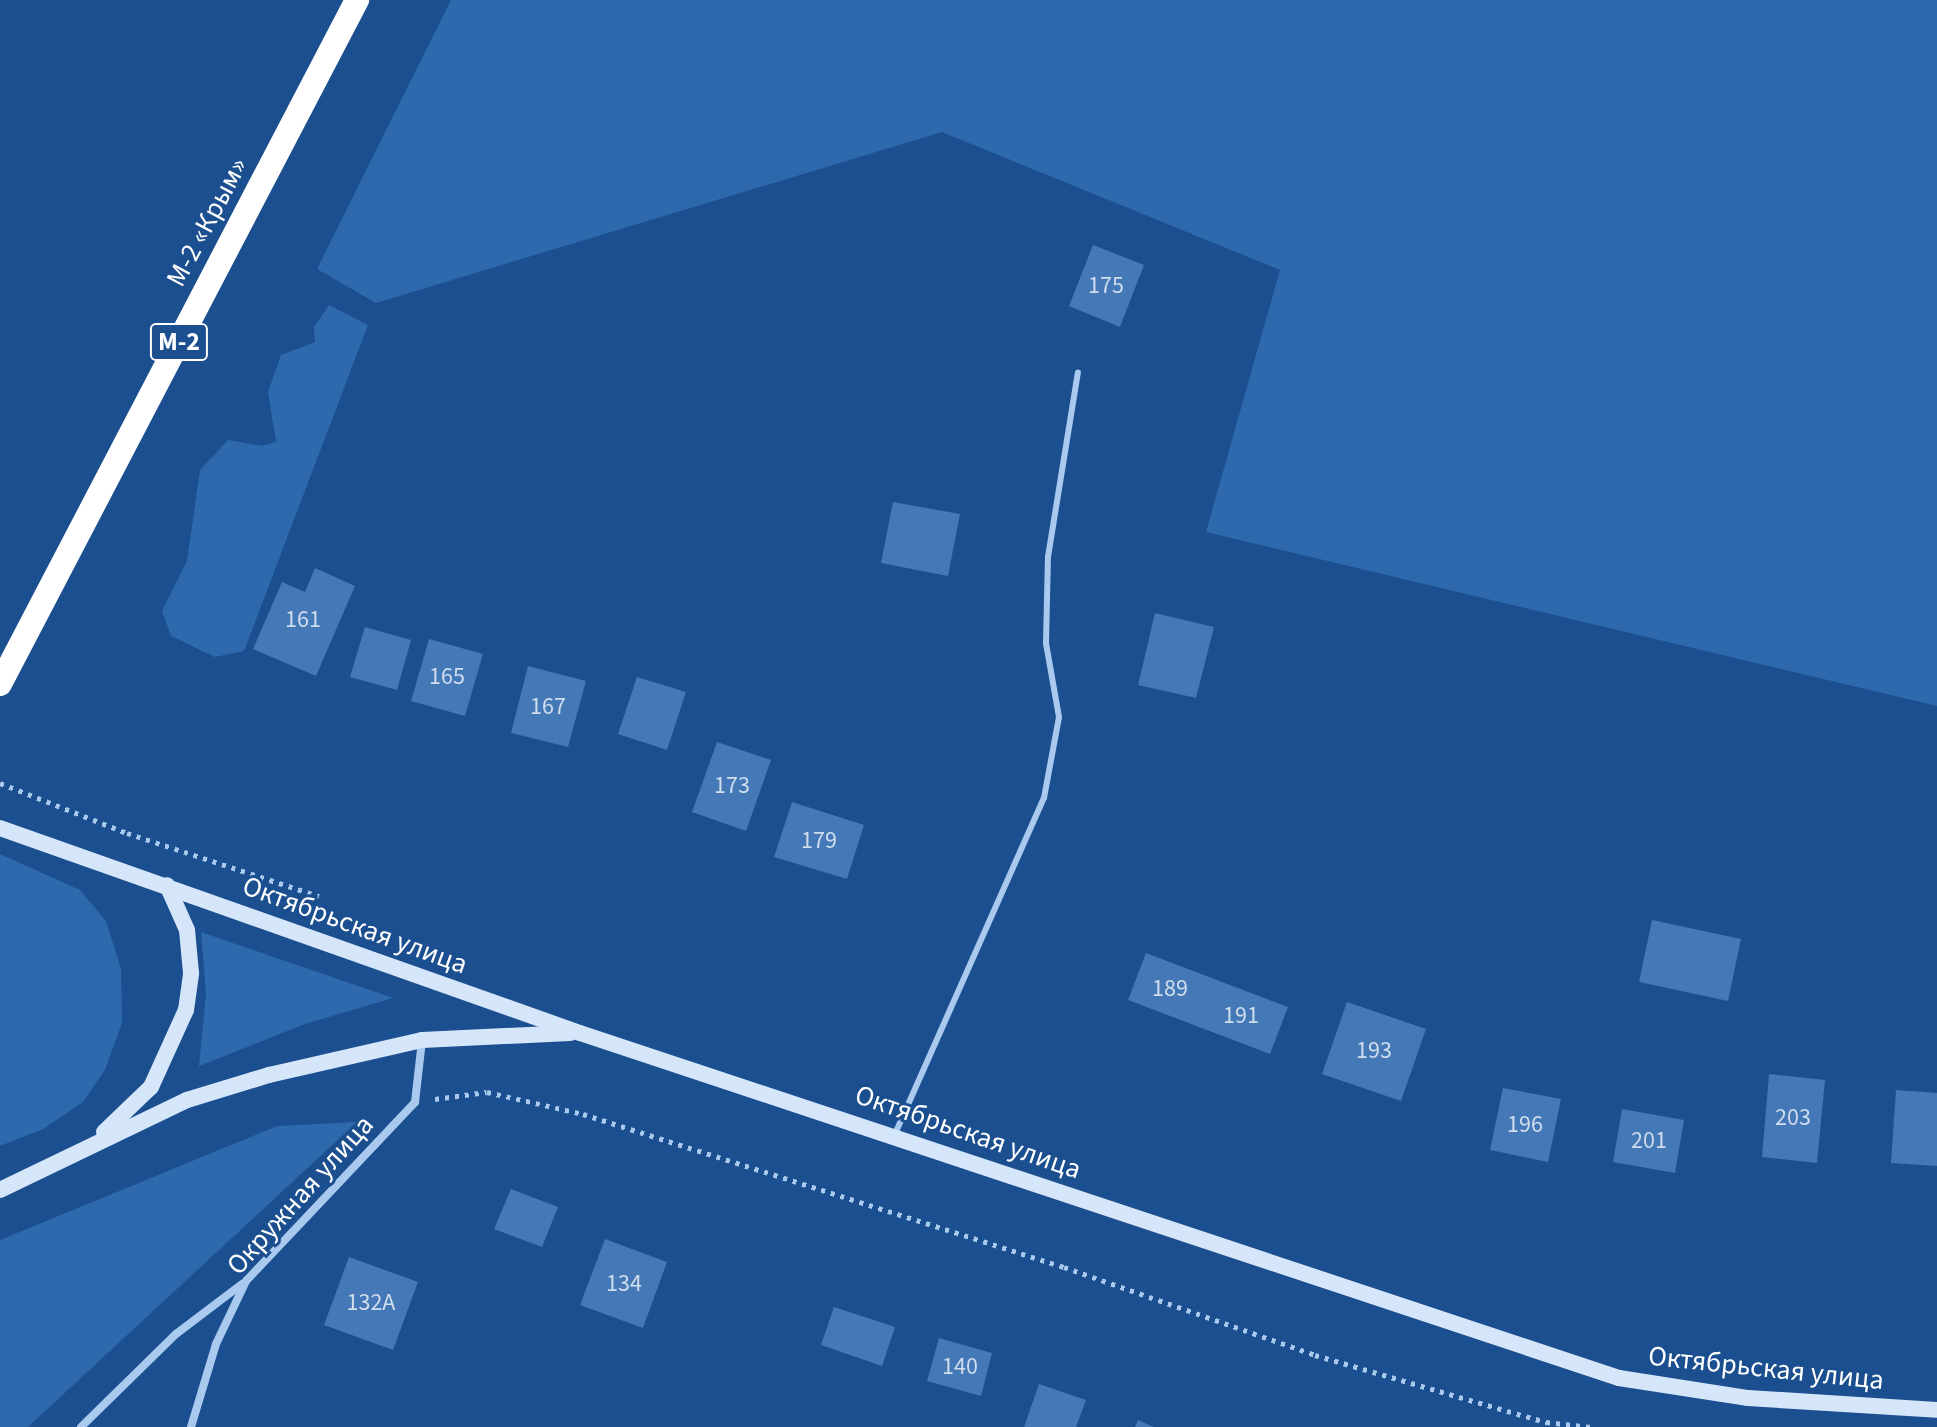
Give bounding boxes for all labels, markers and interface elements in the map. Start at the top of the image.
street label: М-2 «Крым» [159,152,255,292]
house number: 175 [1088,272,1124,300]
road number: М-2 [149,320,209,364]
house number: 161 [285,606,321,634]
house number: 165 [429,663,465,691]
house number: 167 [530,693,566,721]
house number: 173 [714,772,750,800]
house number: 179 [801,827,837,855]
street label: Октябрьская улица [238,869,472,981]
house number: 189 [1152,975,1188,1003]
house number: 191 [1223,1002,1259,1030]
house number: 193 [1356,1037,1392,1065]
street label: Октябрьская улица [851,1078,1085,1186]
house number: 203 [1775,1104,1811,1132]
street label: Окружная улица [220,1108,380,1282]
house number: 196 [1507,1111,1543,1139]
house number: 201 [1631,1127,1667,1155]
house number: 134 [606,1270,642,1298]
house number: 132А [347,1289,395,1317]
street label: Октябрьская улица [1647,1339,1885,1397]
house number: 140 [942,1353,978,1381]

